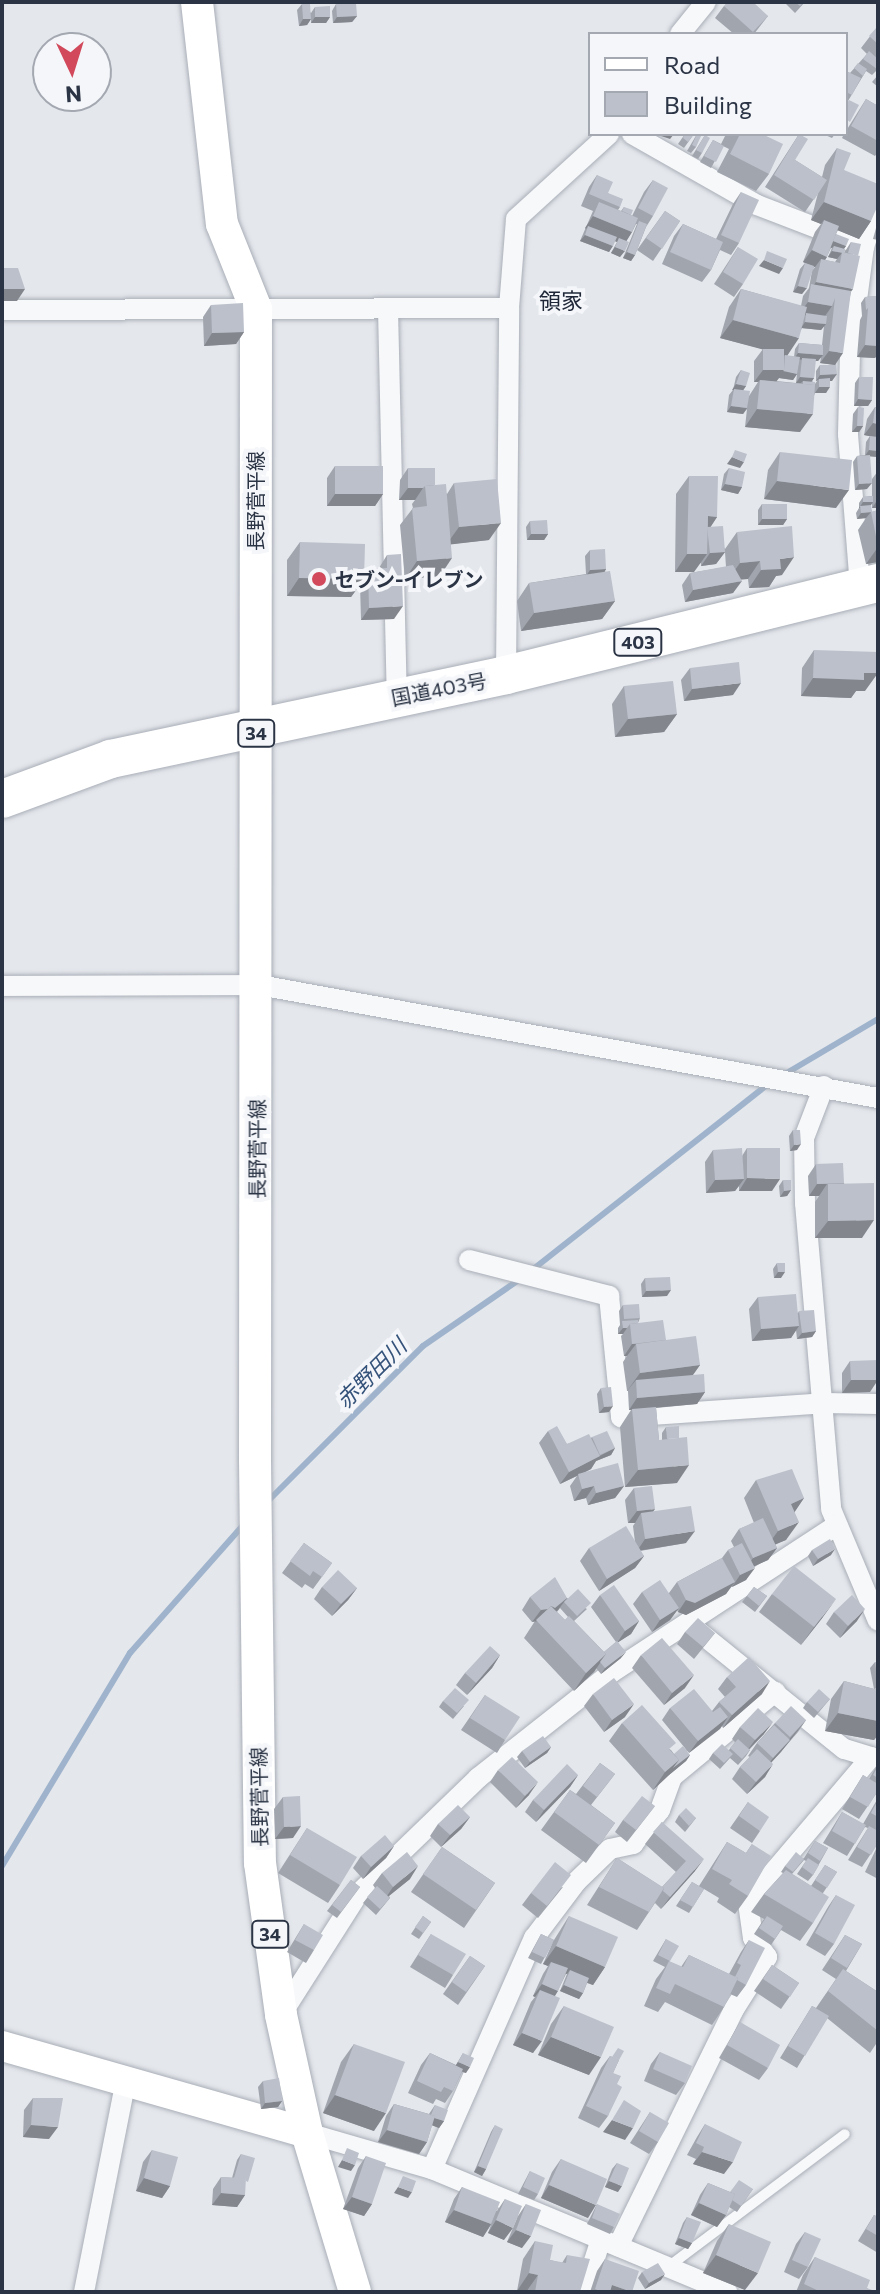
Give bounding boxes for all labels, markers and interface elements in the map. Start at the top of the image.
north arrow [32,32,112,112]
legend [588,32,848,136]
text: Road [664,50,720,79]
text: N [64,80,83,108]
text: Building [664,90,752,119]
district label: 領家 [539,288,583,314]
street label: 長野菅平線 [243,451,267,551]
place label: セブン-イレブン [335,567,484,591]
marker: セブン-イレブン [310,570,328,588]
road number: 403 [612,628,664,656]
street label: 国道403号 [389,668,489,710]
road number: 34 [236,719,276,747]
street label: 長野菅平線 [245,1099,269,1199]
water label: 赤野田川 [331,1333,411,1413]
street label: 長野菅平線 [246,1747,272,1847]
road number: 34 [250,1920,290,1948]

